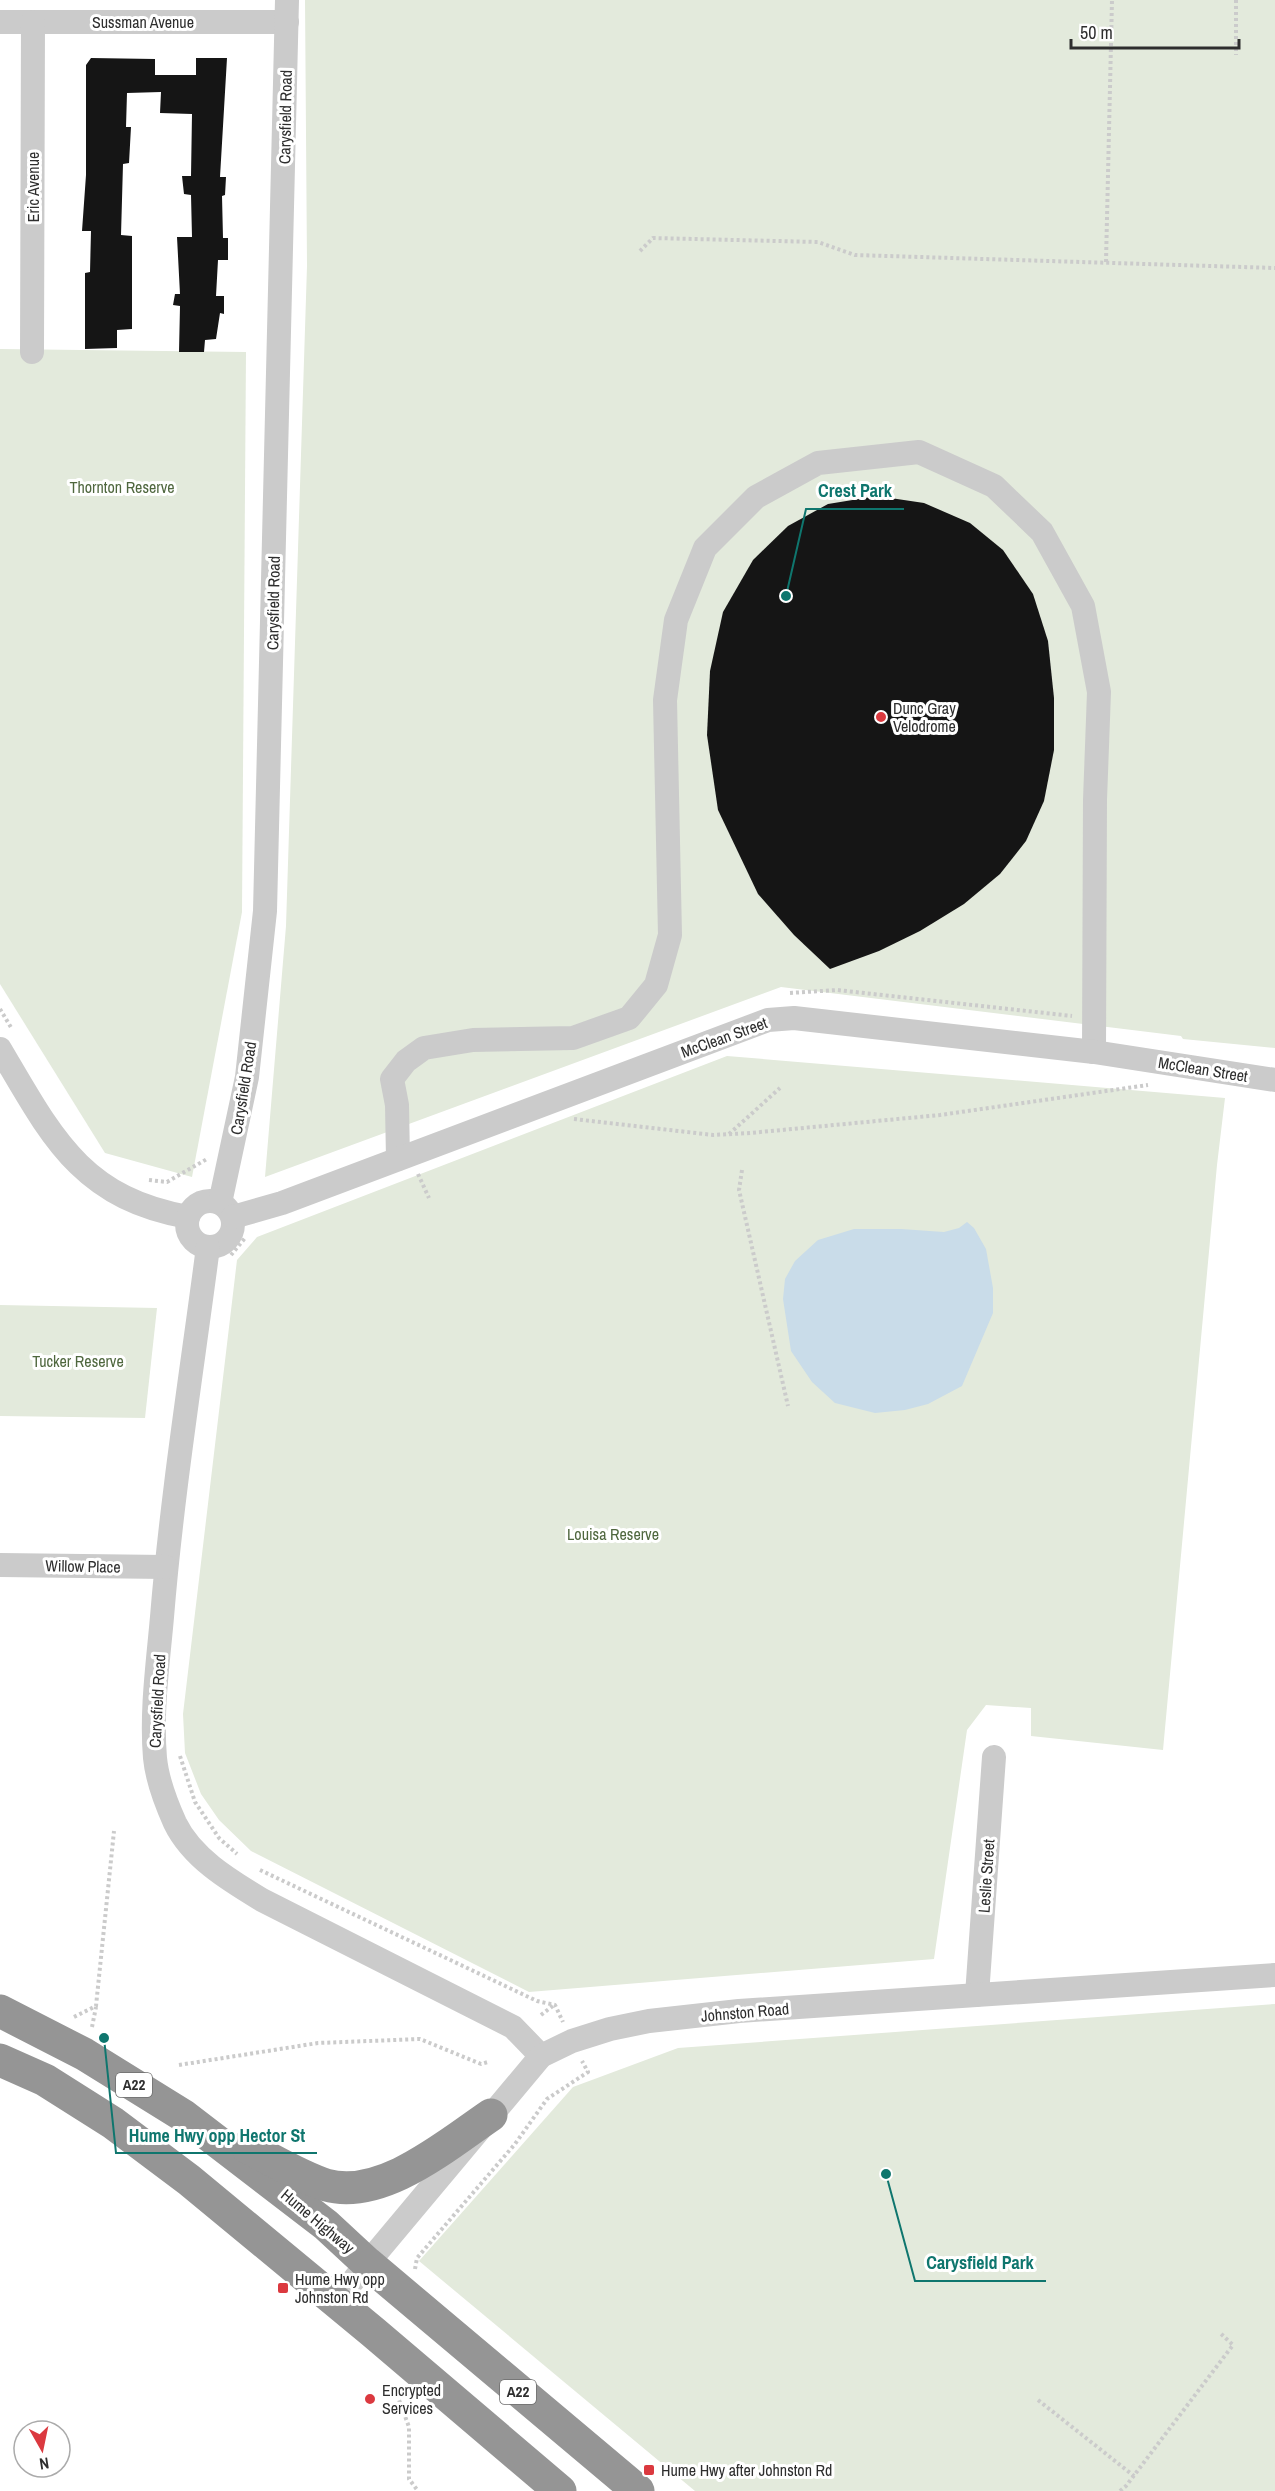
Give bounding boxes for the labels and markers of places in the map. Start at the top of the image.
callout: Crest Park [806,473,904,509]
place label: Dunc Gray Velodrome [893,697,956,737]
marker: Dunc Gray Velodrome [874,710,888,724]
callout: Hume Hwy opp Hector St [116,2117,317,2153]
callout: Carysfield Park [915,2245,1046,2281]
place label: Hume Hwy opp Johnston Rd [295,2268,385,2308]
marker: Hume Hwy opp Johnston Rd [276,2281,290,2295]
place label: Encrypted Services [382,2379,441,2419]
marker: Encrypted Services [363,2392,377,2406]
place label: Hume Hwy after Johnston Rd [661,2459,832,2481]
marker: Hume Hwy after Johnston Rd [642,2463,656,2477]

